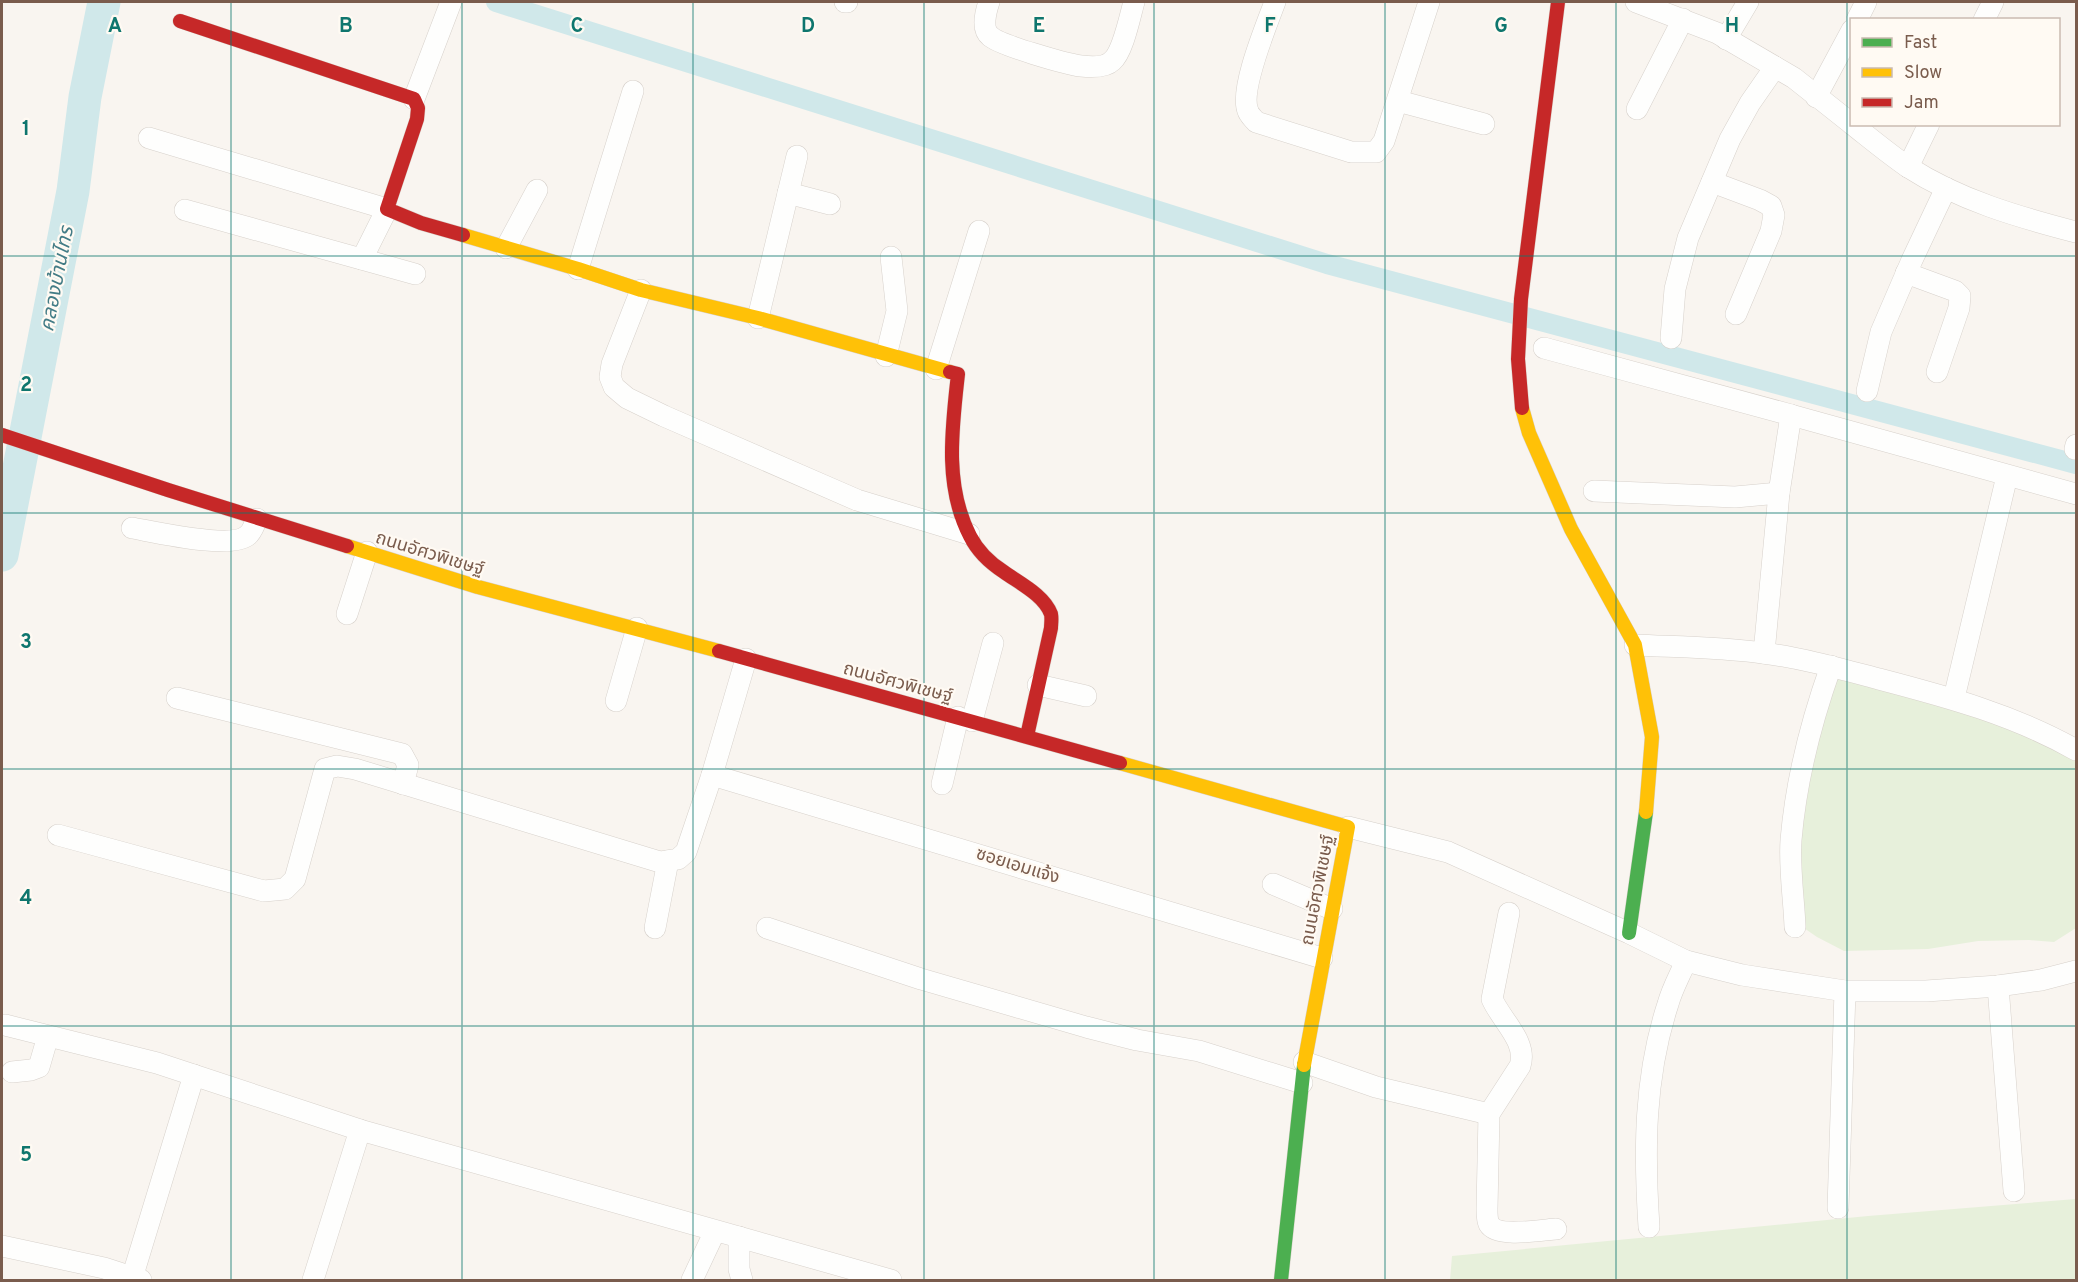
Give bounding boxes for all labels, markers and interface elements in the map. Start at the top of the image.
text: A [108,14,122,40]
text: B [339,14,353,40]
text: C [571,14,583,40]
text: D [801,14,815,40]
text: E [1033,14,1045,40]
text: F [1264,14,1276,40]
text: G [1494,14,1508,40]
text: H [1725,14,1739,40]
legend [1850,18,2060,126]
text: Fast [1904,32,1937,55]
text: Slow [1904,62,1942,85]
text: Jam [1904,92,1939,115]
text: 1 [22,117,30,143]
water label: คลองบ้านไทร [35,223,81,334]
text: 2 [20,373,32,399]
street label: ถนนอัศวพิเชษฐ์ [373,527,487,582]
text: 3 [20,630,32,656]
street label: ถนนอัศวพิเชษฐ์ [840,658,955,709]
street label: ถนนอัศวพิเชษฐ์ [1296,833,1341,948]
street label: ซอยเอมแจ้ง [973,843,1062,890]
text: 4 [20,886,32,912]
text: 5 [20,1143,32,1169]

